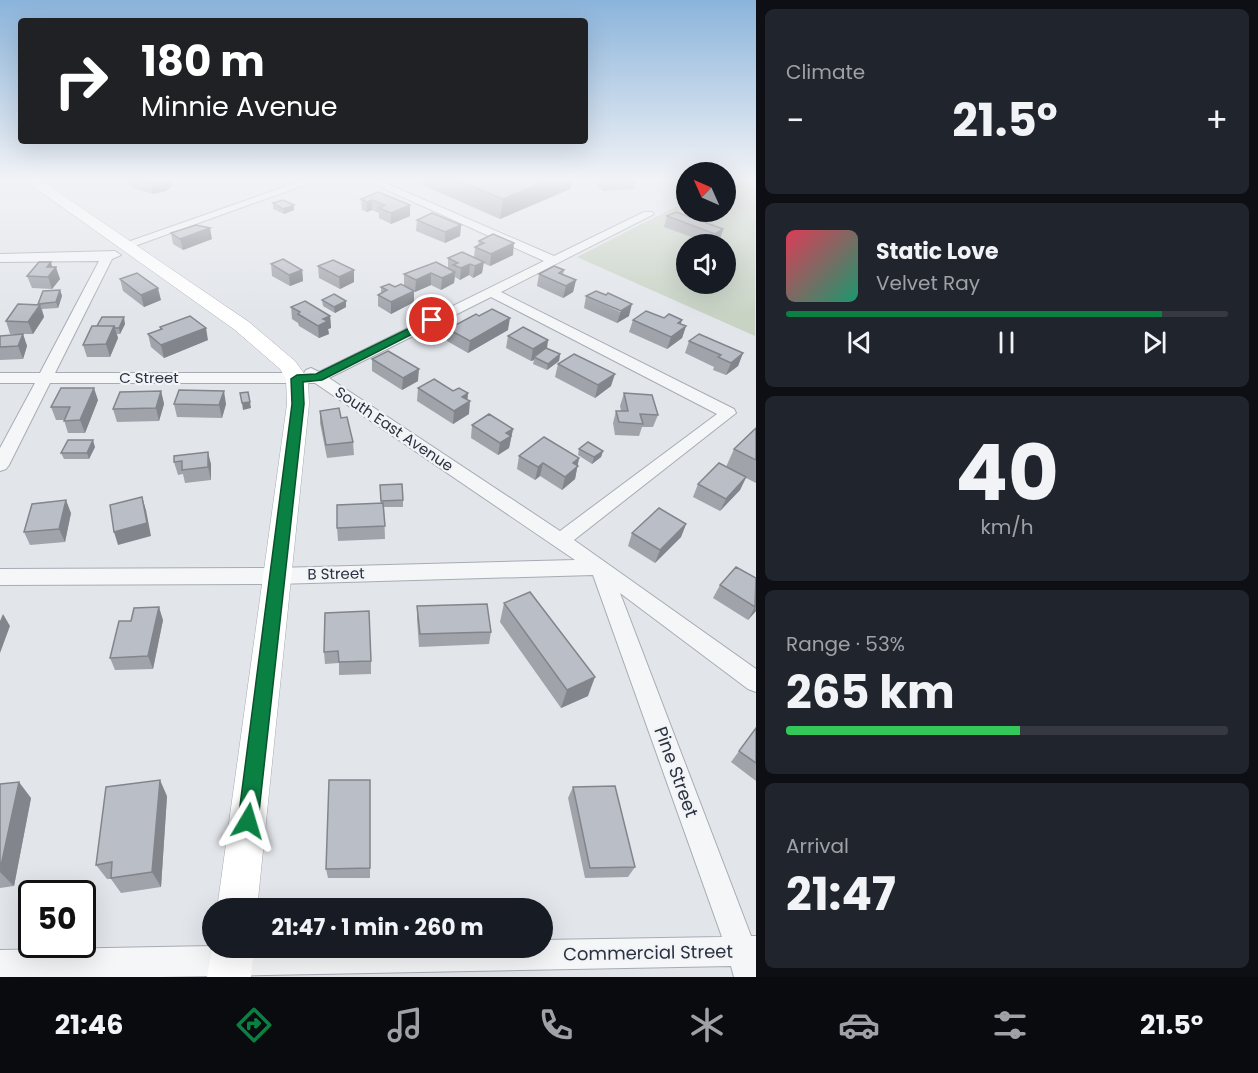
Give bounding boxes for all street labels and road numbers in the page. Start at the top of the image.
street label: C Street [119,367,179,388]
street label: South East Avenue [331,381,458,476]
street label: B Street [307,563,365,584]
street label: Pine Street [648,723,704,821]
street label: Commercial Street [563,939,733,966]

